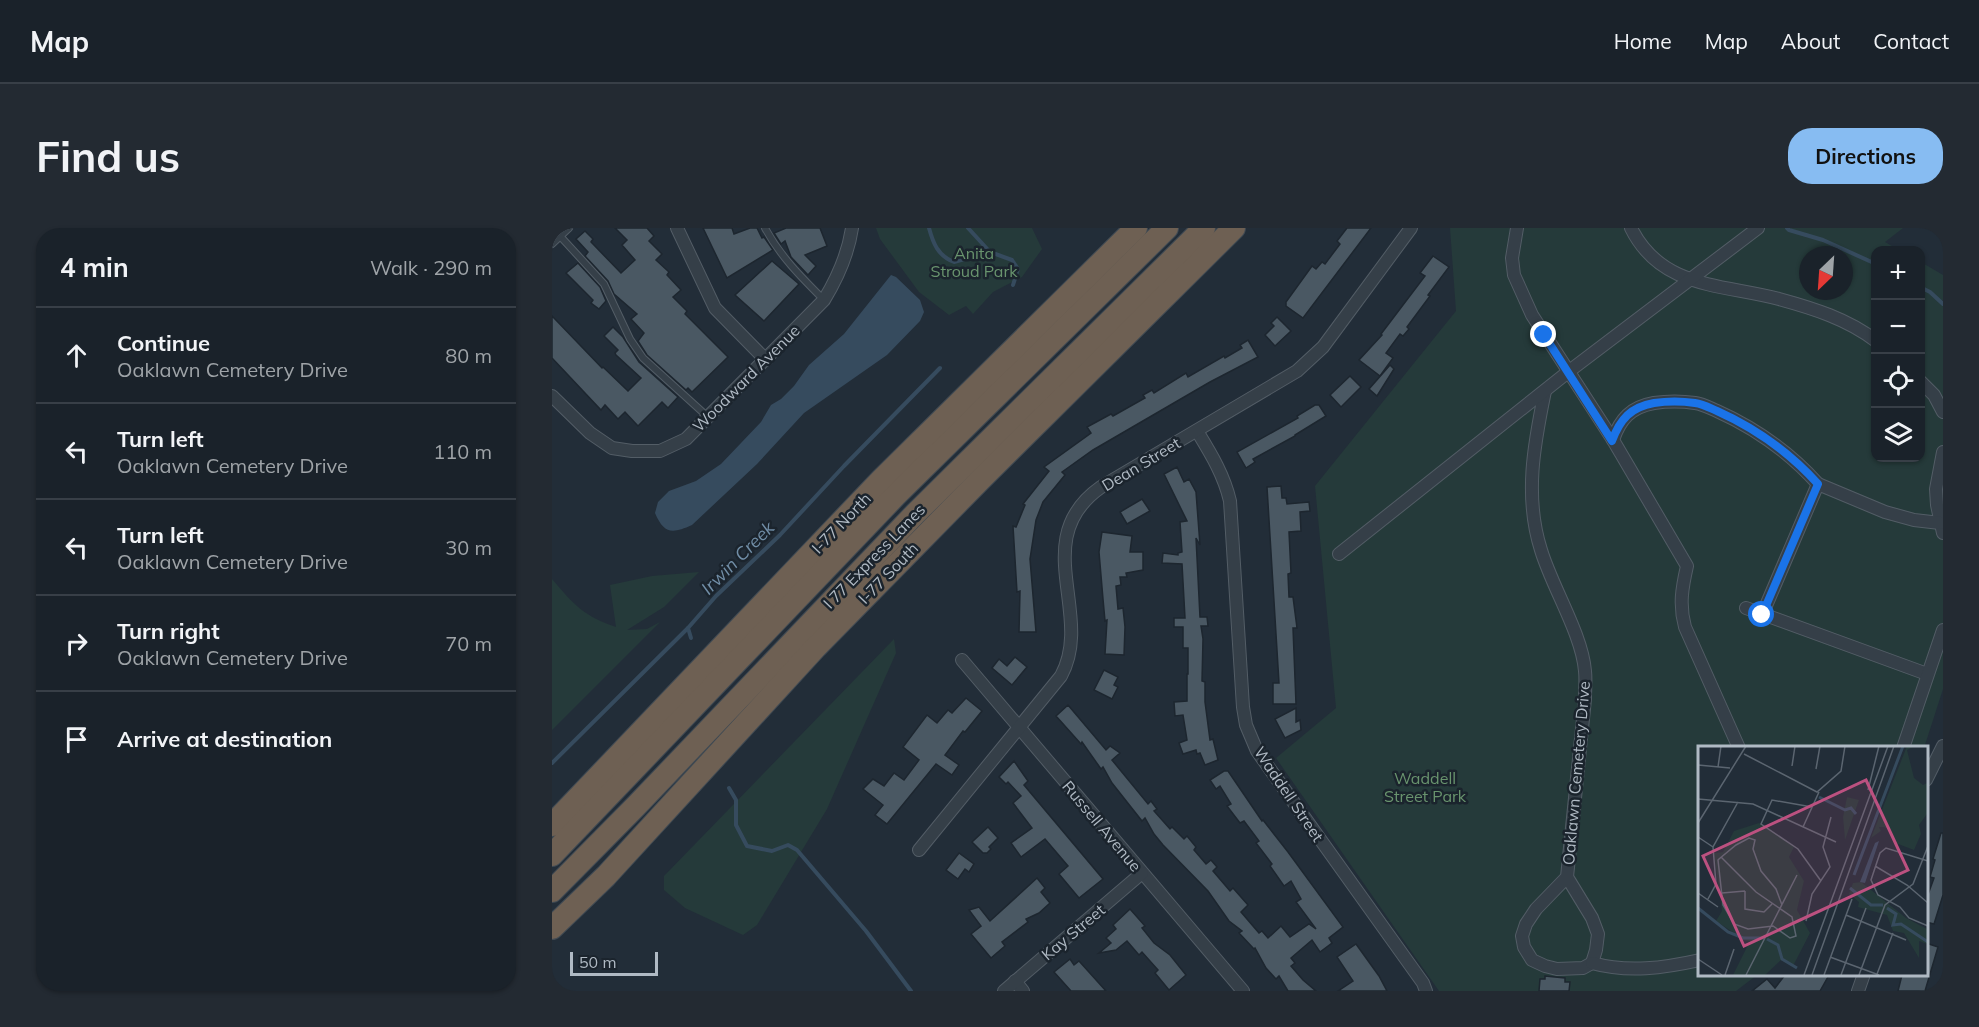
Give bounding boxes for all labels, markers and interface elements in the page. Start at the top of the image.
text: Map [30,24,89,59]
text: Home [1614,28,1672,54]
text: Map [1705,28,1748,54]
text: About [1781,28,1840,54]
text: Contact [1873,28,1949,54]
button: Directions [1788,128,1943,184]
text: Find us [36,130,180,183]
park label: Anita Stroud Park [930,243,1018,281]
north arrow [1799,246,1853,300]
map controls [1871,246,1925,462]
button: + [1871,246,1925,300]
text: 4 min [60,251,129,284]
text: Walk · 290 m [370,255,492,280]
button: − [1871,300,1925,354]
street label: Woodward Avenue [688,320,804,436]
route end [1530,321,1556,347]
text: Continue [117,329,210,357]
icon: ahead [60,339,93,372]
text: 80 m [445,343,492,368]
button: locate [1871,354,1925,408]
text: Oaklawn Cemetery Drive [117,357,348,382]
button: layers [1871,408,1925,462]
text: Turn left [117,425,204,453]
street label: Dean Street [1098,433,1184,495]
icon: left [60,435,93,468]
text: 110 m [433,439,492,464]
text: Oaklawn Cemetery Drive [117,453,348,478]
street label: I-77 North [807,488,875,558]
street label: I 77 Express Lanes [819,499,929,613]
water label: Irwin Creek [696,516,780,599]
text: Turn left [117,521,204,549]
icon: left [60,531,93,564]
text: 30 m [445,535,492,560]
street label: I-77 South [854,538,922,608]
text: Oaklawn Cemetery Drive [117,549,348,574]
route start [1748,601,1774,627]
text: Turn right [117,617,220,645]
icon: right [60,627,93,660]
text: 70 m [445,631,492,656]
text: Oaklawn Cemetery Drive [117,645,348,670]
street label: Oaklawn Cemetery Drive [1558,680,1594,866]
icon: arrive [60,723,93,756]
text: Arrive at destination [117,725,332,753]
street label: Waddell Street [1250,743,1328,846]
inset map [1698,746,1928,976]
park label: Waddell Street Park [1384,768,1467,806]
street label: Russell Avenue [1058,777,1146,875]
street label: Kay Street [1037,899,1109,964]
scale bar [570,949,658,976]
text: 50 m [579,952,616,972]

